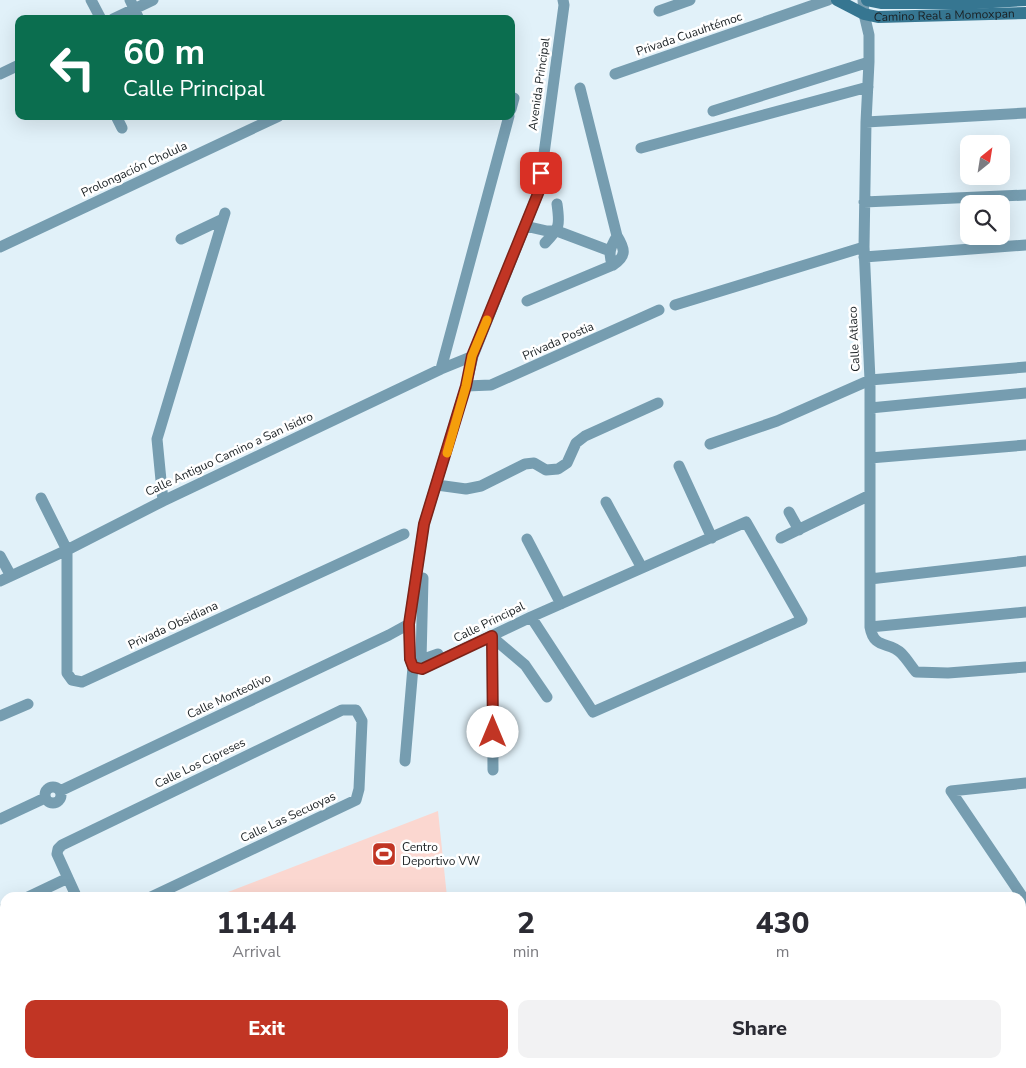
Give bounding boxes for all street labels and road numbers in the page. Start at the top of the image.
street label: Camino Real a Momoxpan [872,5,1015,26]
street label: Privada Cuauhtémoc [634,8,745,60]
street label: Avenida Principal [525,36,553,131]
street label: Prolongación Cholula [78,137,190,201]
street label: Calle Atlaco [844,306,864,372]
street label: Privada Postia [520,318,596,364]
street label: Calle Antiguo Camino a San Isidro [143,408,316,500]
street label: Privada Obsidiana [125,597,221,653]
street label: Calle Principal [451,598,528,646]
street label: Calle Monteolivo [184,669,274,722]
street label: Calle Los Cipreses [152,734,248,792]
street label: Calle Las Secuoyas [238,788,338,846]

